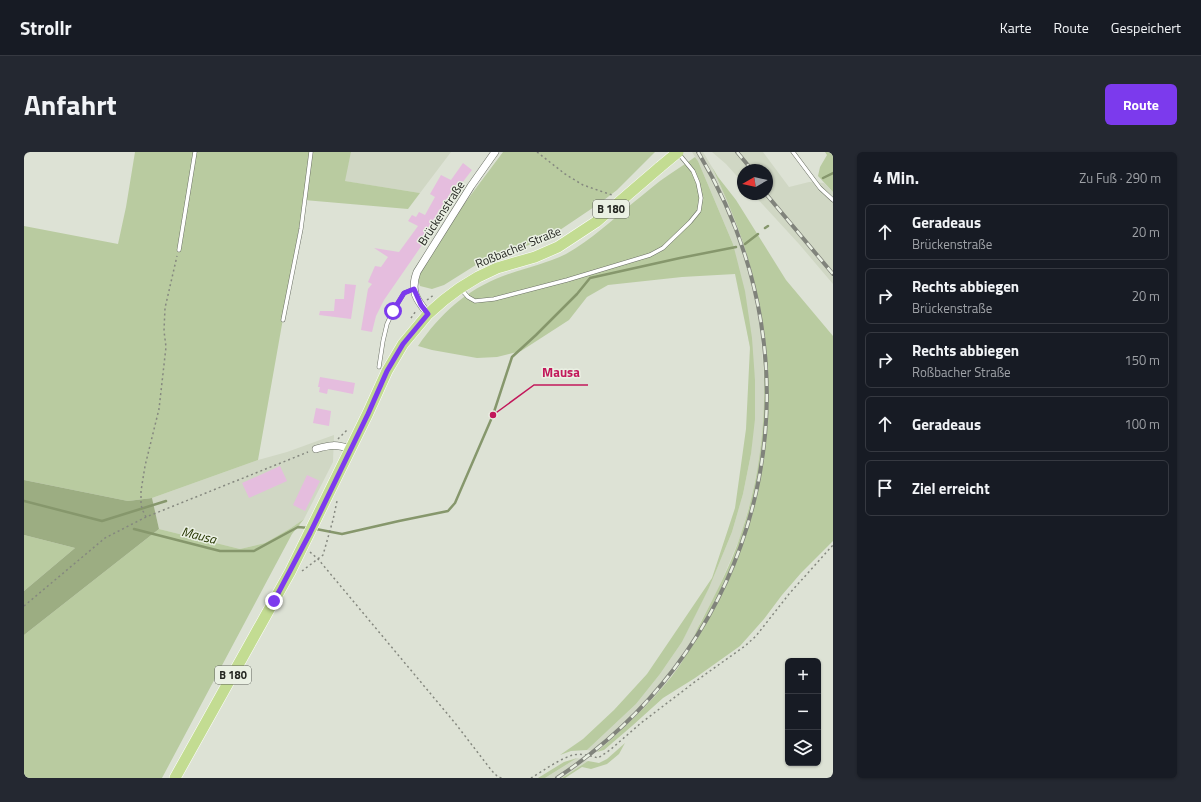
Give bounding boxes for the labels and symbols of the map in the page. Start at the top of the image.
north arrow [737,164,773,200]
street label: Brückenstraße [413,177,469,249]
road number: B 180 [593,200,629,218]
street label: Roßbacher Straße [472,221,564,273]
route start [384,302,402,320]
callout: Mausa [534,360,588,385]
text: Mausa [542,362,580,382]
water label: Mausa [180,521,220,549]
route end [265,592,283,610]
road number: B 180 [215,666,251,684]

